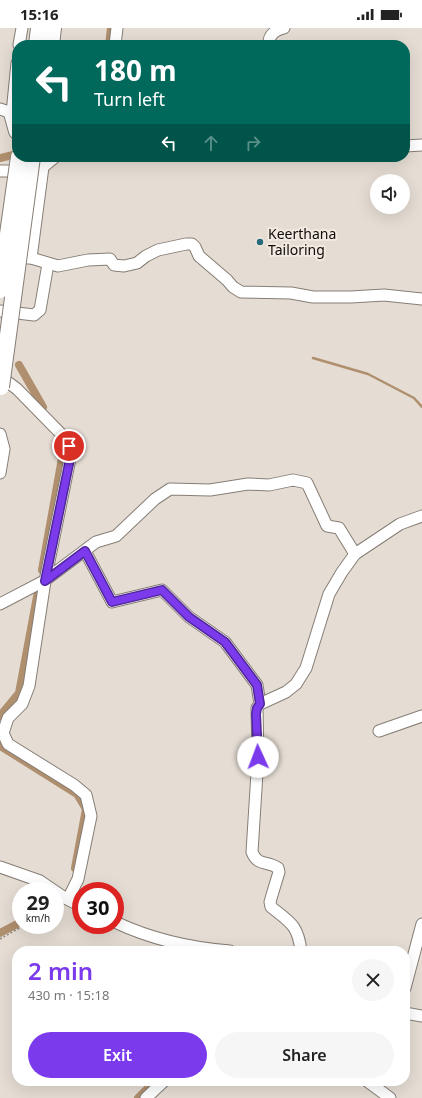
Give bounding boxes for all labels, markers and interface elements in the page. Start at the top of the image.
text: 15:16 [20,4,59,24]
text: 180 m [94,51,177,89]
icon: left [28,56,80,108]
text: Turn left [94,87,165,111]
icon: left [158,132,180,154]
icon: ahead [200,132,222,154]
icon: right [242,132,264,154]
map controls [370,174,410,214]
button: sound [370,174,410,214]
place label: Keerthana Tailoring [268,224,336,259]
marker: Keerthana Tailoring [255,237,265,247]
pin [52,429,86,463]
icon: arrive [58,435,80,457]
position arrow [237,736,279,778]
speed limit sign: 30 [72,882,124,934]
text: 29 [27,889,49,916]
text: km/h [26,911,50,925]
text: 2 min [28,954,93,987]
button: close [352,959,394,1001]
text: 430 m · 15:18 [28,986,109,1004]
button: Exit [28,1032,207,1078]
button: Share [215,1032,394,1078]

